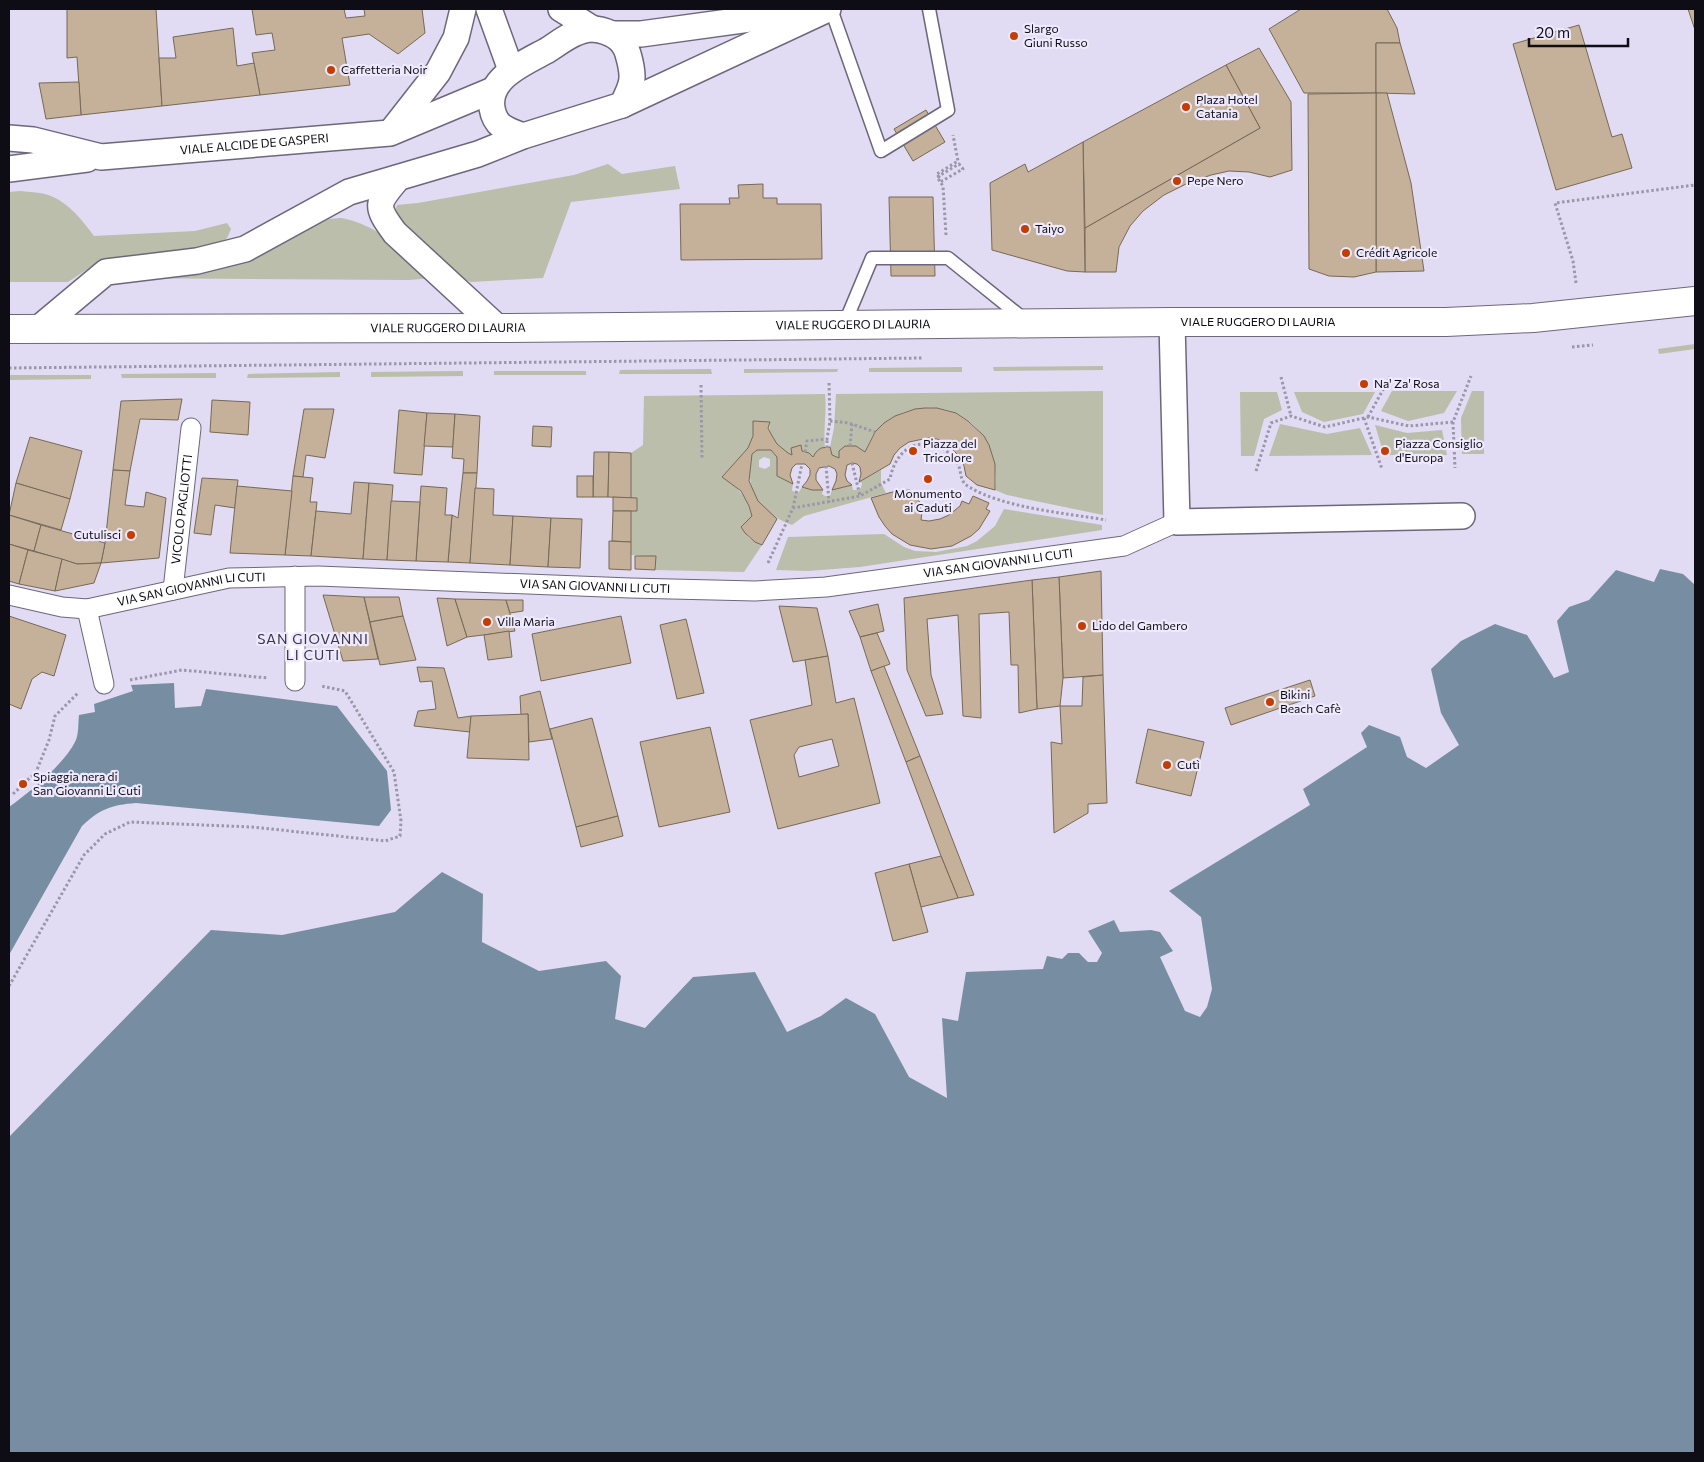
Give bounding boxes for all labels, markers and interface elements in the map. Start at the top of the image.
scale bar [1529,15,1628,47]
place label: Slargo Giuni Russo [1024,21,1088,49]
text: 20 m [1536,23,1570,41]
marker: Slargo Giuni Russo [1008,30,1020,42]
place label: Caffetteria Noir [341,62,427,76]
marker: Caffetteria Noir [325,64,337,76]
place label: Plaza Hotel Catania [1196,92,1258,120]
marker: Plaza Hotel Catania [1180,101,1192,113]
street label: VIALE ALCIDE DE GASPERI [179,130,329,156]
place label: Pepe Nero [1187,173,1244,187]
marker: Pepe Nero [1171,175,1183,187]
place label: Taiyo [1035,221,1064,235]
marker: Taiyo [1019,223,1031,235]
place label: Crédit Agricole [1356,245,1437,259]
marker: Crédit Agricole [1340,247,1352,259]
street label: VIALE RUGGERO DI LAURIA [1180,314,1336,328]
street label: VIALE RUGGERO DI LAURIA [775,316,931,332]
street label: VIALE RUGGERO DI LAURIA [370,320,526,334]
place label: Na' Za' Rosa [1374,376,1440,390]
marker: Na' Za' Rosa [1358,378,1370,390]
place label: Piazza del Tricolore [923,436,977,464]
place label: Piazza Consiglio d'Europa [1395,436,1483,464]
marker: Piazza del Tricolore [907,445,919,457]
marker: Piazza Consiglio d'Europa [1379,445,1391,457]
street label: VICOLO PAGLIOTTI [168,454,194,565]
marker: Monumento ai Caduti [922,473,934,485]
place label: Monumento ai Caduti [894,486,962,514]
place label: Cutulisci [74,527,121,541]
marker: Cutulisci [125,529,137,541]
street label: VIA SAN GIOVANNI LI CUTI [922,545,1074,580]
street label: VIA SAN GIOVANNI LI CUTI [116,569,266,608]
street label: VIA SAN GIOVANNI LI CUTI [519,576,671,595]
place label: Villa Maria [497,614,555,628]
marker: Villa Maria [481,616,493,628]
place label: Lido del Gambero [1092,618,1188,632]
marker: Lido del Gambero [1076,620,1088,632]
district label: SAN GIOVANNI LI CUTI [257,630,369,663]
place label: Bikini Beach Cafè [1280,687,1341,715]
marker: Bikini Beach Cafè [1264,696,1276,708]
place label: Cutì [1177,757,1200,771]
marker: Cutì [1161,759,1173,771]
place label: Spiaggia nera di San Giovanni Li Cuti [33,769,141,797]
marker: Spiaggia nera di San Giovanni Li Cuti [17,778,29,790]

